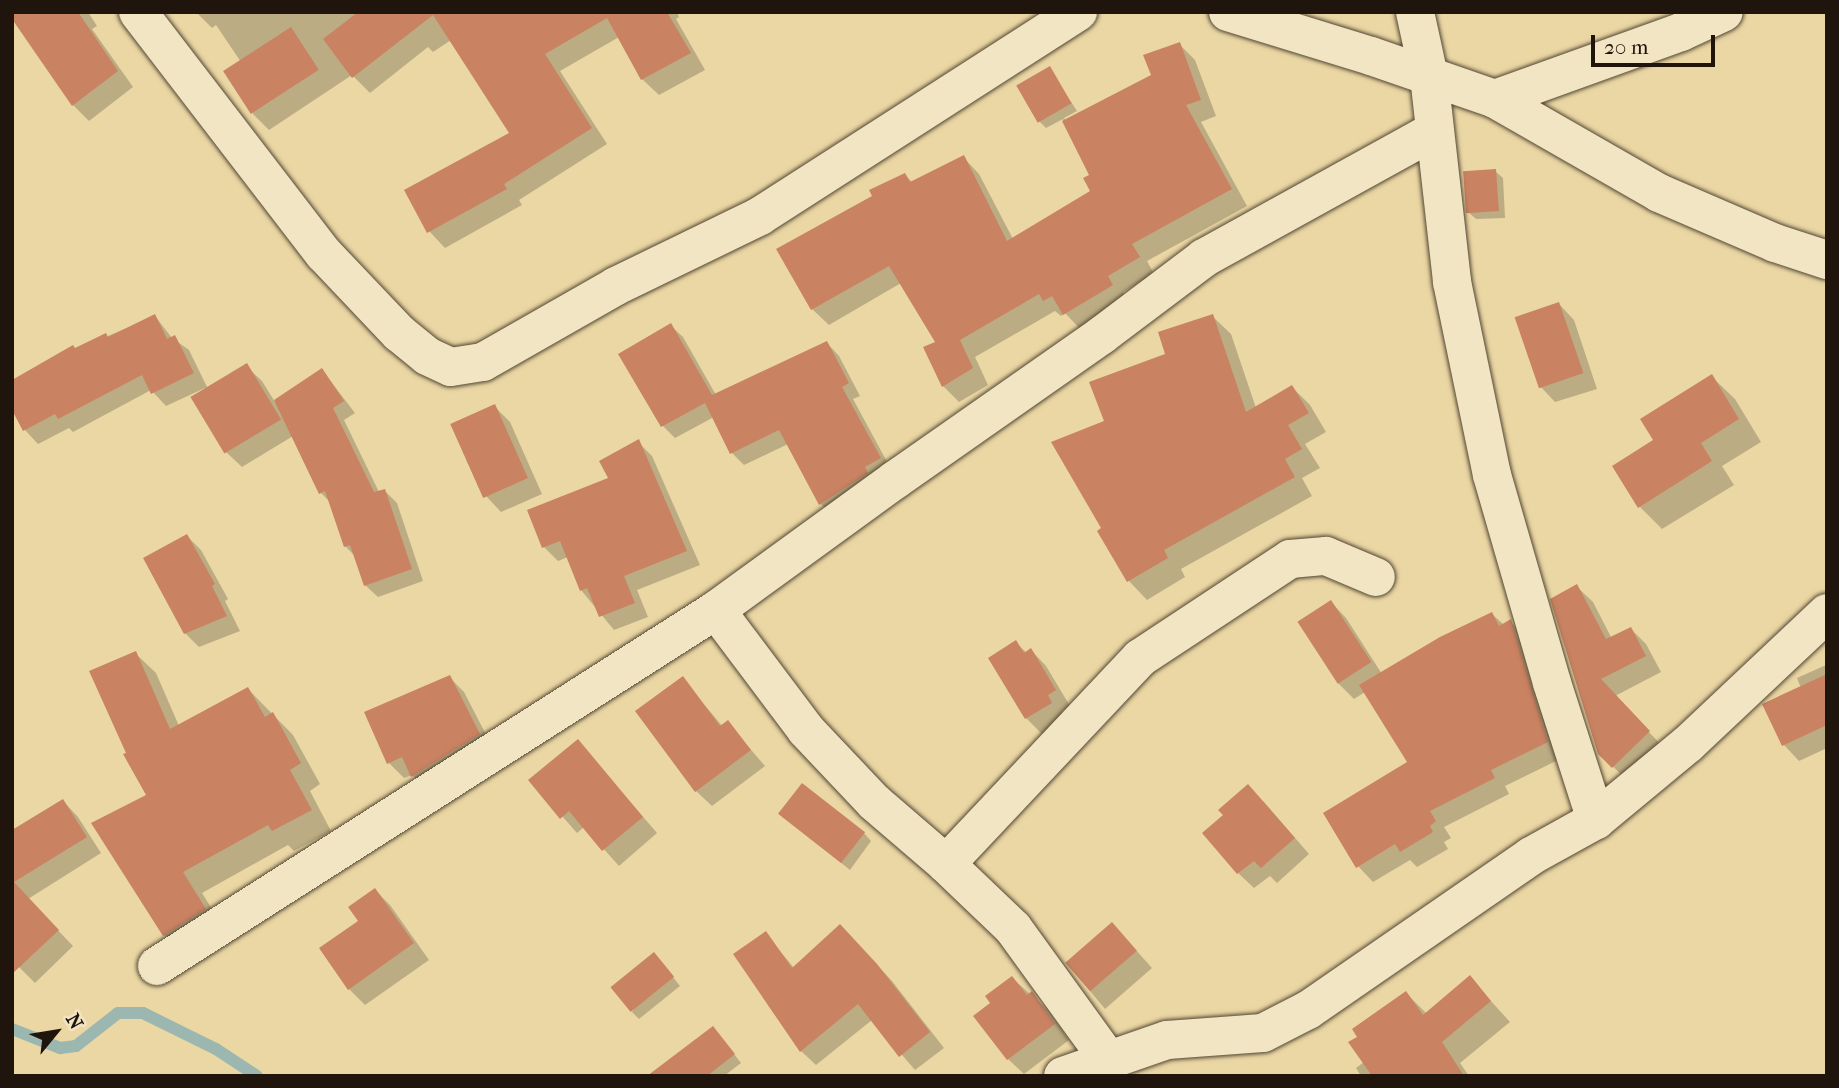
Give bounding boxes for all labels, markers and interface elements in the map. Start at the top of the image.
scale bar [1594,21,1718,65]
text: 20 m [1604,35,1648,59]
north arrow [21,997,91,1067]
text: N [61,1010,87,1033]

